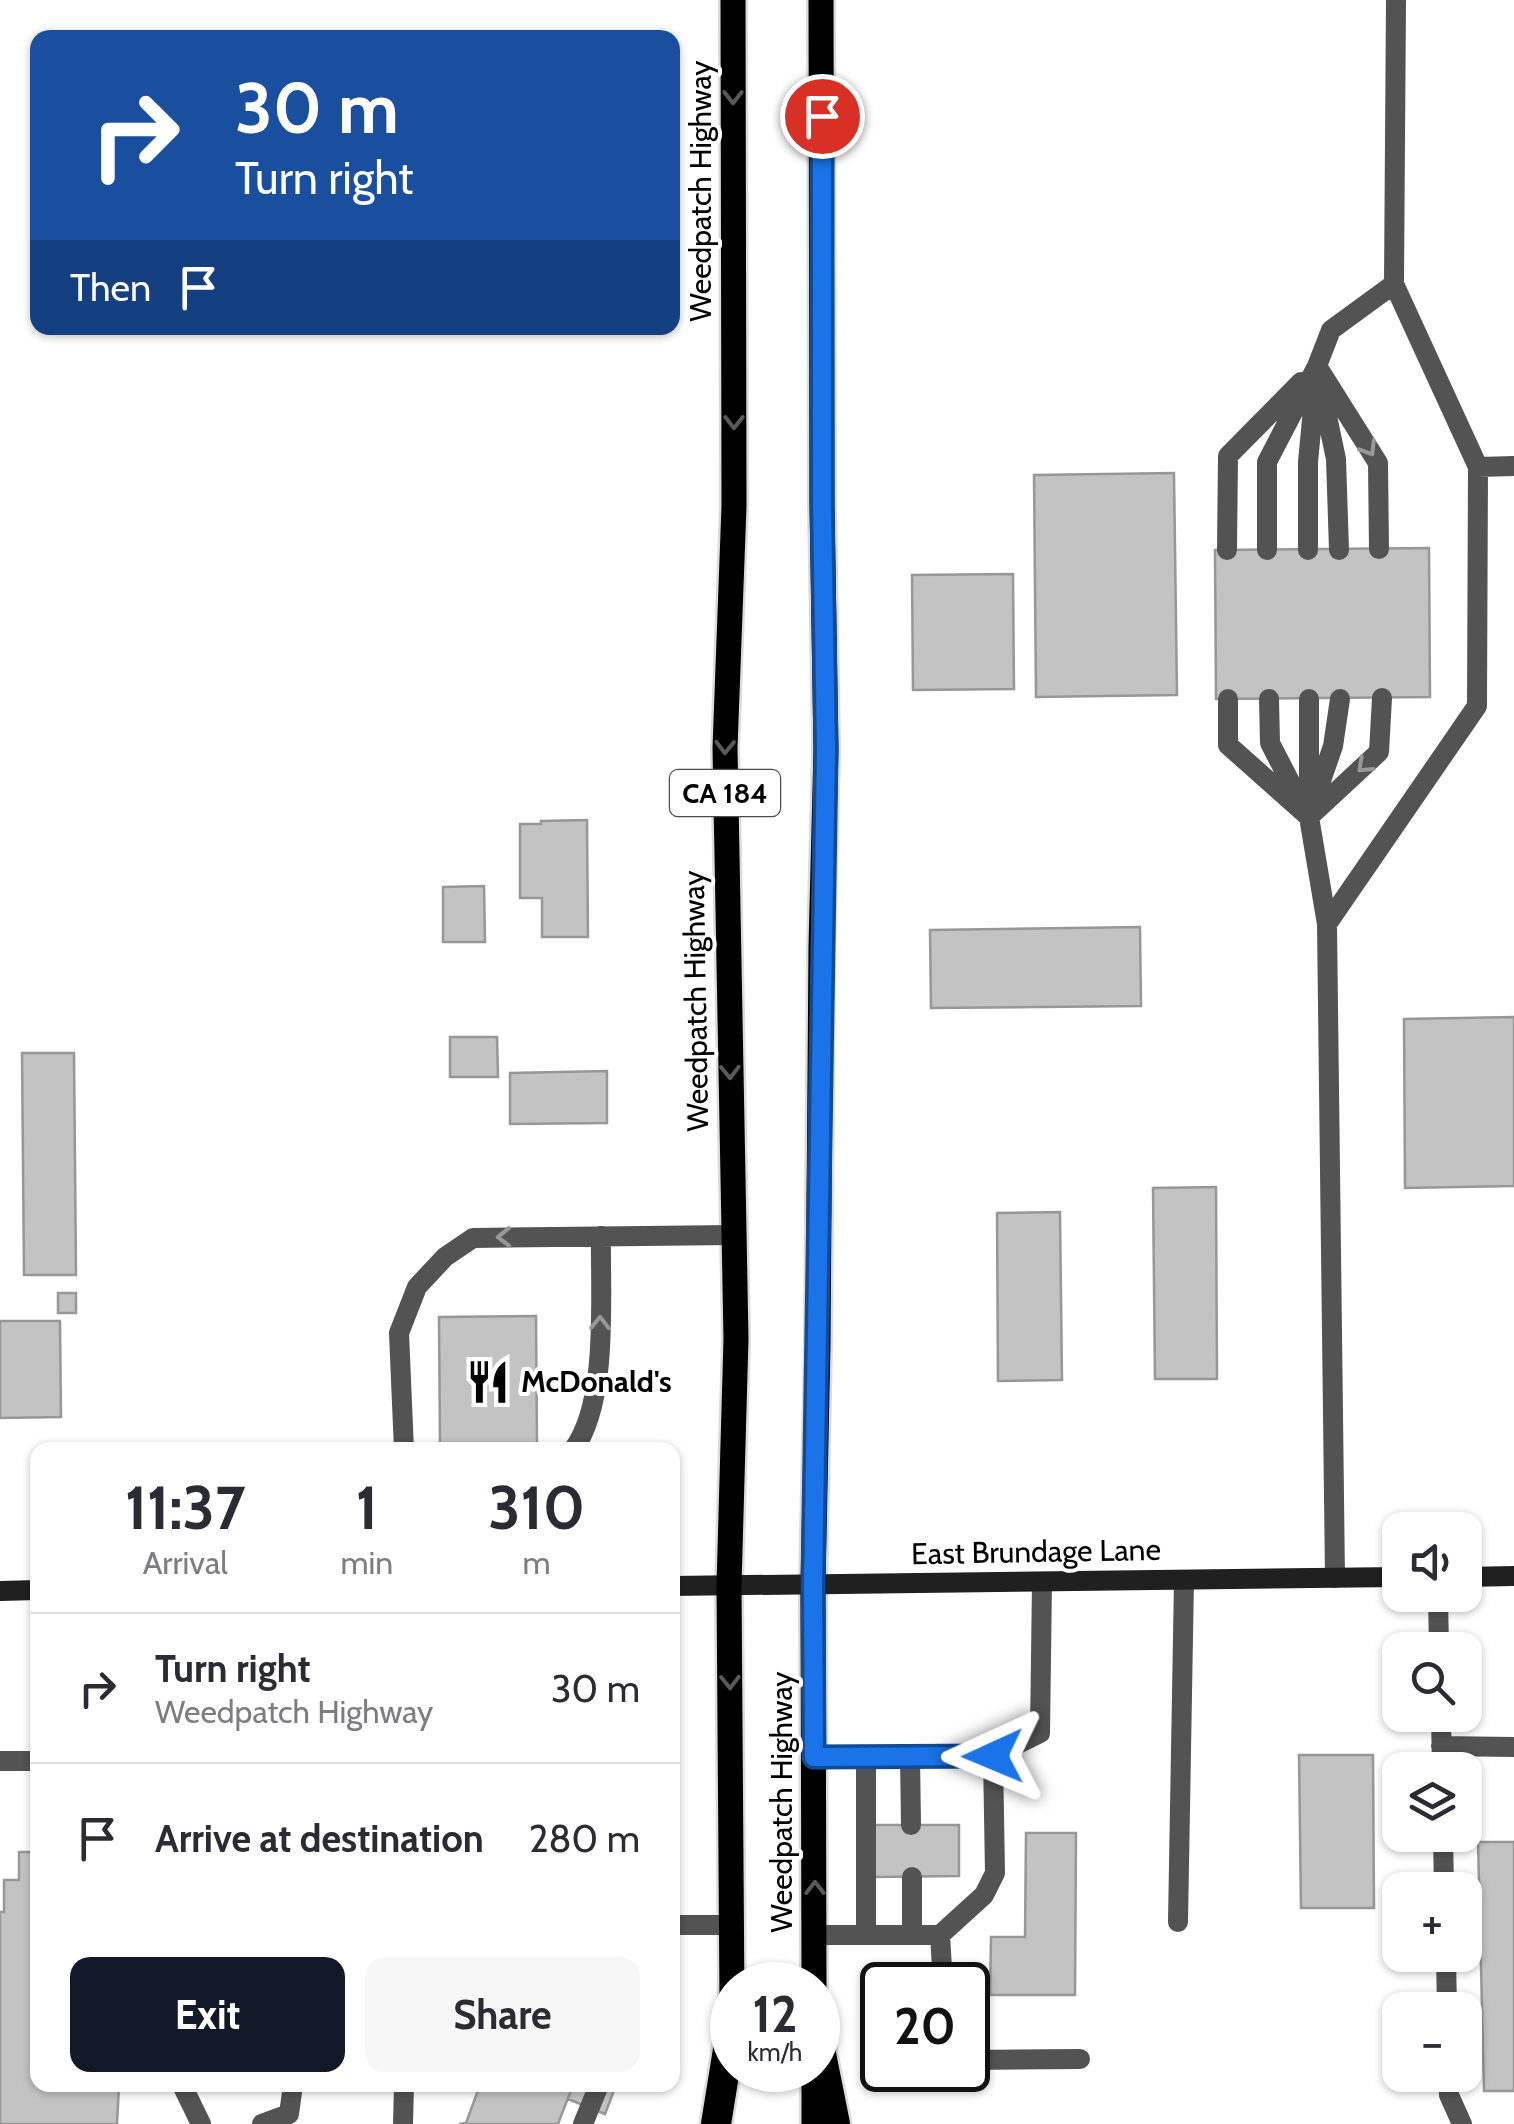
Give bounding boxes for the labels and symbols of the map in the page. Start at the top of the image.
street label: Weedpatch Highway [682,61,719,321]
pin [780,74,865,159]
one-way arrow [722,90,744,106]
one-way arrow [723,416,745,431]
one-way arrow [1357,438,1376,456]
one-way arrow [714,740,736,756]
one-way arrow [1357,755,1376,773]
road number: CA 184 [670,770,780,816]
street label: Weedpatch Highway [675,870,716,1132]
one-way arrow [719,1066,741,1081]
one-way arrow [495,1227,511,1248]
one-way arrow [589,1314,611,1330]
restaurant icon: McDonald's [464,1358,512,1406]
place label: McDonald's [521,1363,672,1400]
street label: East Brundage Lane [911,1531,1161,1572]
street label: Weedpatch Highway [763,1672,800,1932]
one-way arrow [720,1675,741,1691]
position arrow [941,1704,1045,1808]
one-way arrow [804,1879,826,1894]
speed limit sign: 20 [860,1962,990,2092]

